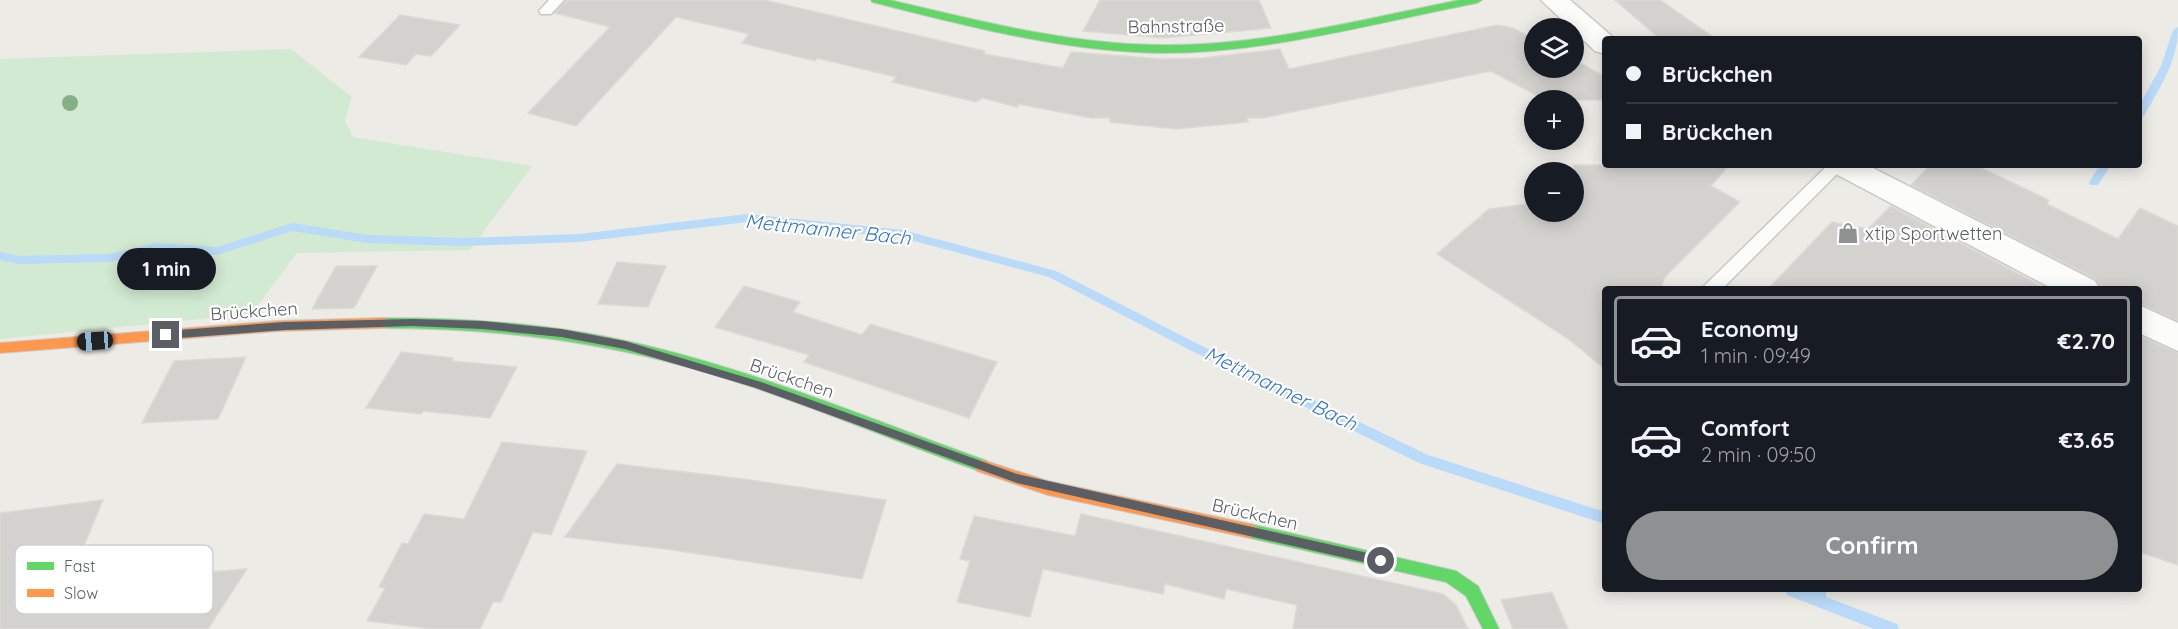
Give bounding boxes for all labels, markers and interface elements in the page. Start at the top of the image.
street label: Bahnstraße [1128,14,1224,38]
map controls [1524,18,1584,222]
button: layers [1524,18,1584,78]
text: Brückchen [1662,60,1773,88]
button: + [1524,90,1584,150]
text: Brückchen [1662,118,1773,146]
button: − [1524,162,1584,222]
water label: Mettmanner Bach [744,208,913,250]
shop icon: xtip Sportwetten [1836,221,1860,245]
place label: xtip Sportwetten [1865,222,2002,245]
callout: 1 min [116,248,216,290]
text: 1 min [142,256,191,281]
street label: Brückchen [210,296,298,326]
icon: car [1629,314,1683,368]
text: Economy [1701,315,1799,343]
route end [152,321,179,348]
text: €2.70 [2058,327,2115,355]
car [76,331,114,351]
water label: Mettmanner Bach [1201,340,1362,436]
text: 1 min · 09:49 [1701,343,1811,368]
street label: Brückchen [747,353,837,403]
icon: car [1629,413,1683,467]
text: Comfort [1701,414,1790,442]
text: €3.65 [2059,426,2115,454]
text: 2 min · 09:50 [1701,442,1816,467]
street label: Brückchen [1210,493,1300,535]
button: Confirm [1626,511,2118,580]
legend [15,545,213,614]
route start [1367,547,1394,574]
text: Fast [64,556,95,576]
text: Slow [64,583,98,603]

